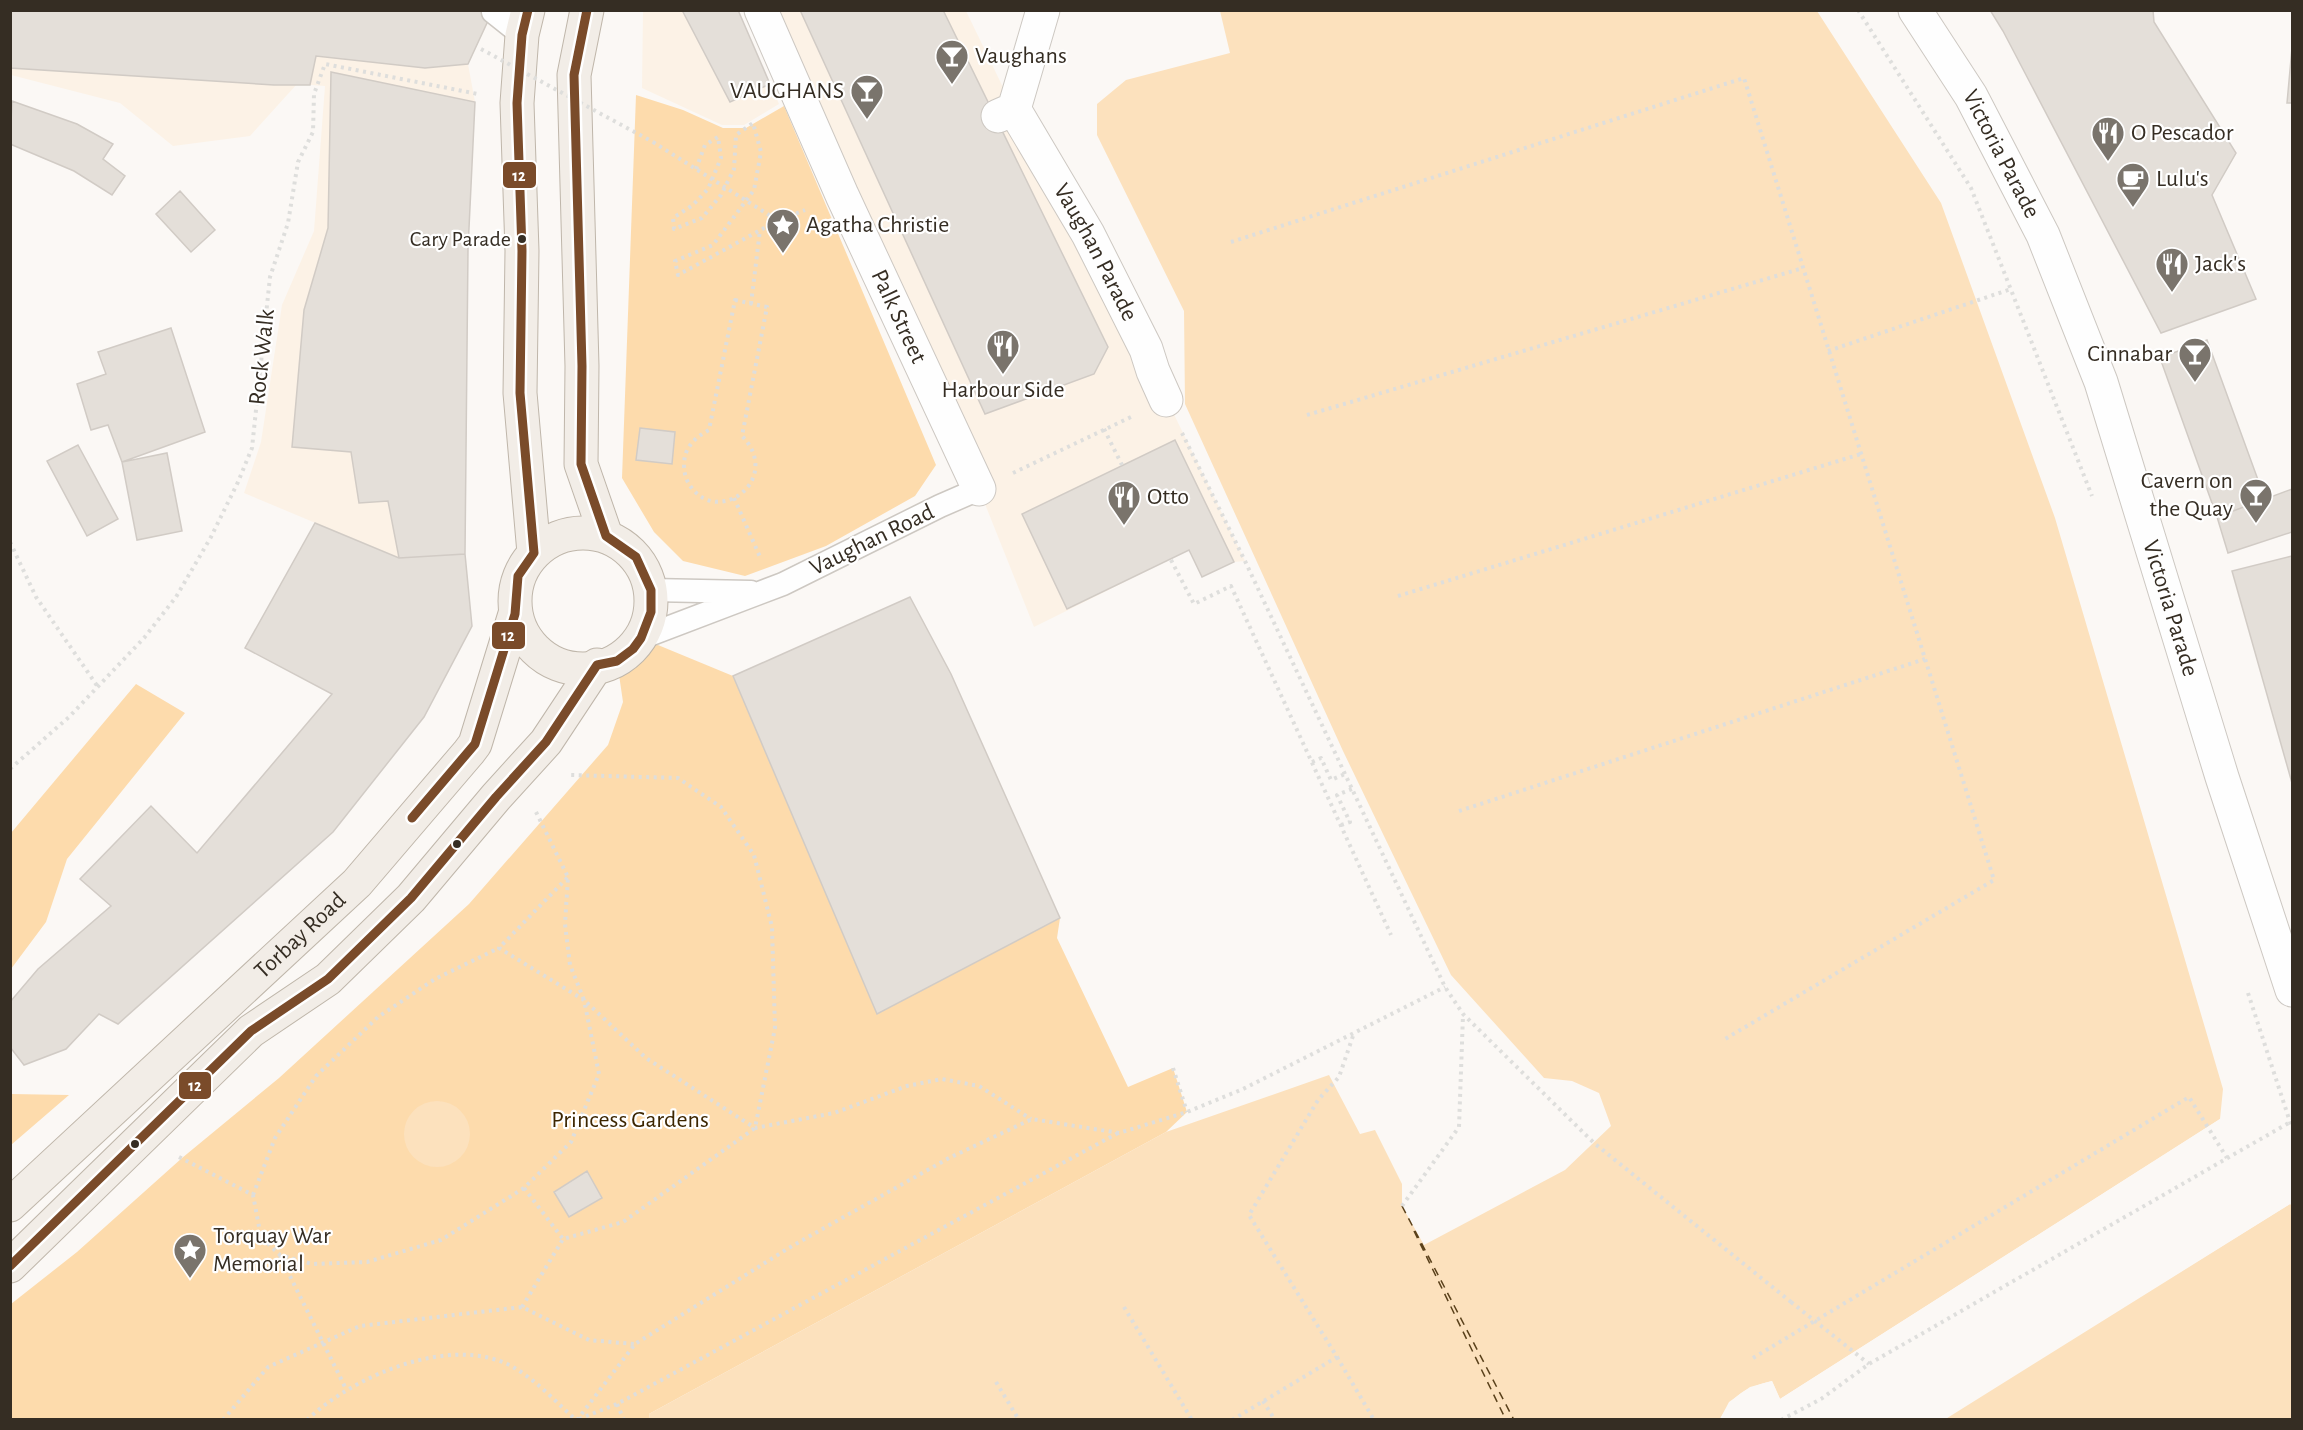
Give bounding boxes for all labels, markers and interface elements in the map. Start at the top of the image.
bar icon: Vaughans [934,38,970,85]
place label: Vaughans [975,44,1067,68]
bar icon: VAUGHANS [849,73,885,120]
place label: VAUGHANS [730,79,844,103]
street label: Victoria Parade [1958,86,2044,222]
restaurant icon: O Pescador [2090,115,2126,162]
place label: O Pescador [2131,121,2234,145]
line badge: 12 [502,161,537,189]
cafe icon: Lulu's [2115,161,2151,208]
place label: Lulu's [2156,167,2209,191]
text: 12 [512,168,526,184]
street label: Vaughan Parade [1049,180,1142,325]
place icon: Agatha Christie [765,207,801,254]
place label: Agatha Christie [806,213,949,237]
place label: Cary Parade [410,228,511,250]
marker: Cary Parade [516,233,528,245]
restaurant icon: Jack's [2154,246,2190,293]
place label: Jack's [2195,252,2246,276]
street label: Palk Street [867,266,931,367]
street label: Rock Walk [245,308,279,406]
restaurant icon: Harbour Side [985,328,1021,375]
bar icon: Cinnabar [2177,336,2213,383]
place label: Cinnabar [2087,342,2172,366]
place label: Harbour Side [941,378,1065,402]
place label: Cavern on the Quay [2141,469,2233,521]
bar icon: Cavern on the Quay [2238,477,2274,524]
restaurant icon: Otto [1106,479,1142,526]
place label: Otto [1147,485,1189,509]
street label: Vaughan Road [806,500,938,580]
street label: Victoria Parade [2138,538,2202,679]
line badge: 12 [491,621,526,650]
text: 12 [501,628,515,644]
unlabelled marker [451,838,463,850]
street label: Torbay Road [250,888,350,983]
line badge: 12 [178,1071,212,1100]
text: 12 [188,1078,202,1094]
park label: Princess Gardens [551,1108,709,1132]
unlabelled marker [129,1138,141,1150]
place label: Torquay War Memorial [213,1224,331,1276]
place icon: Torquay War Memorial [172,1232,208,1279]

